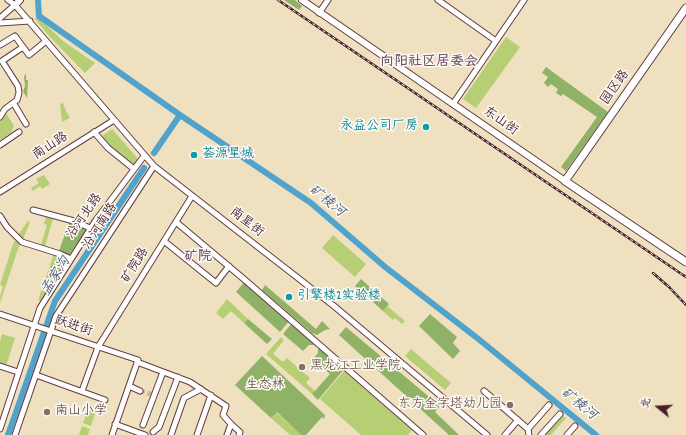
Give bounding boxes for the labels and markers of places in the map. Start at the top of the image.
place label: 永益公司厂房 [340,119,418,135]
marker: 永益公司厂房 [421,122,431,132]
place label: 荟源星城 [202,147,254,163]
marker: 荟源星城 [189,150,199,160]
place label: 引擎楼2实验楼 [297,289,381,305]
marker: 引擎楼2实验楼 [284,292,294,302]
place label: 黑龙江工业学院 [310,359,401,375]
marker: 黑龙江工业学院 [297,362,307,372]
place label: 东方金字塔幼儿园 [398,397,502,413]
marker: 东方金字塔幼儿园 [505,400,515,410]
place label: 南山小学 [55,404,107,420]
marker: 南山小学 [42,407,52,417]

